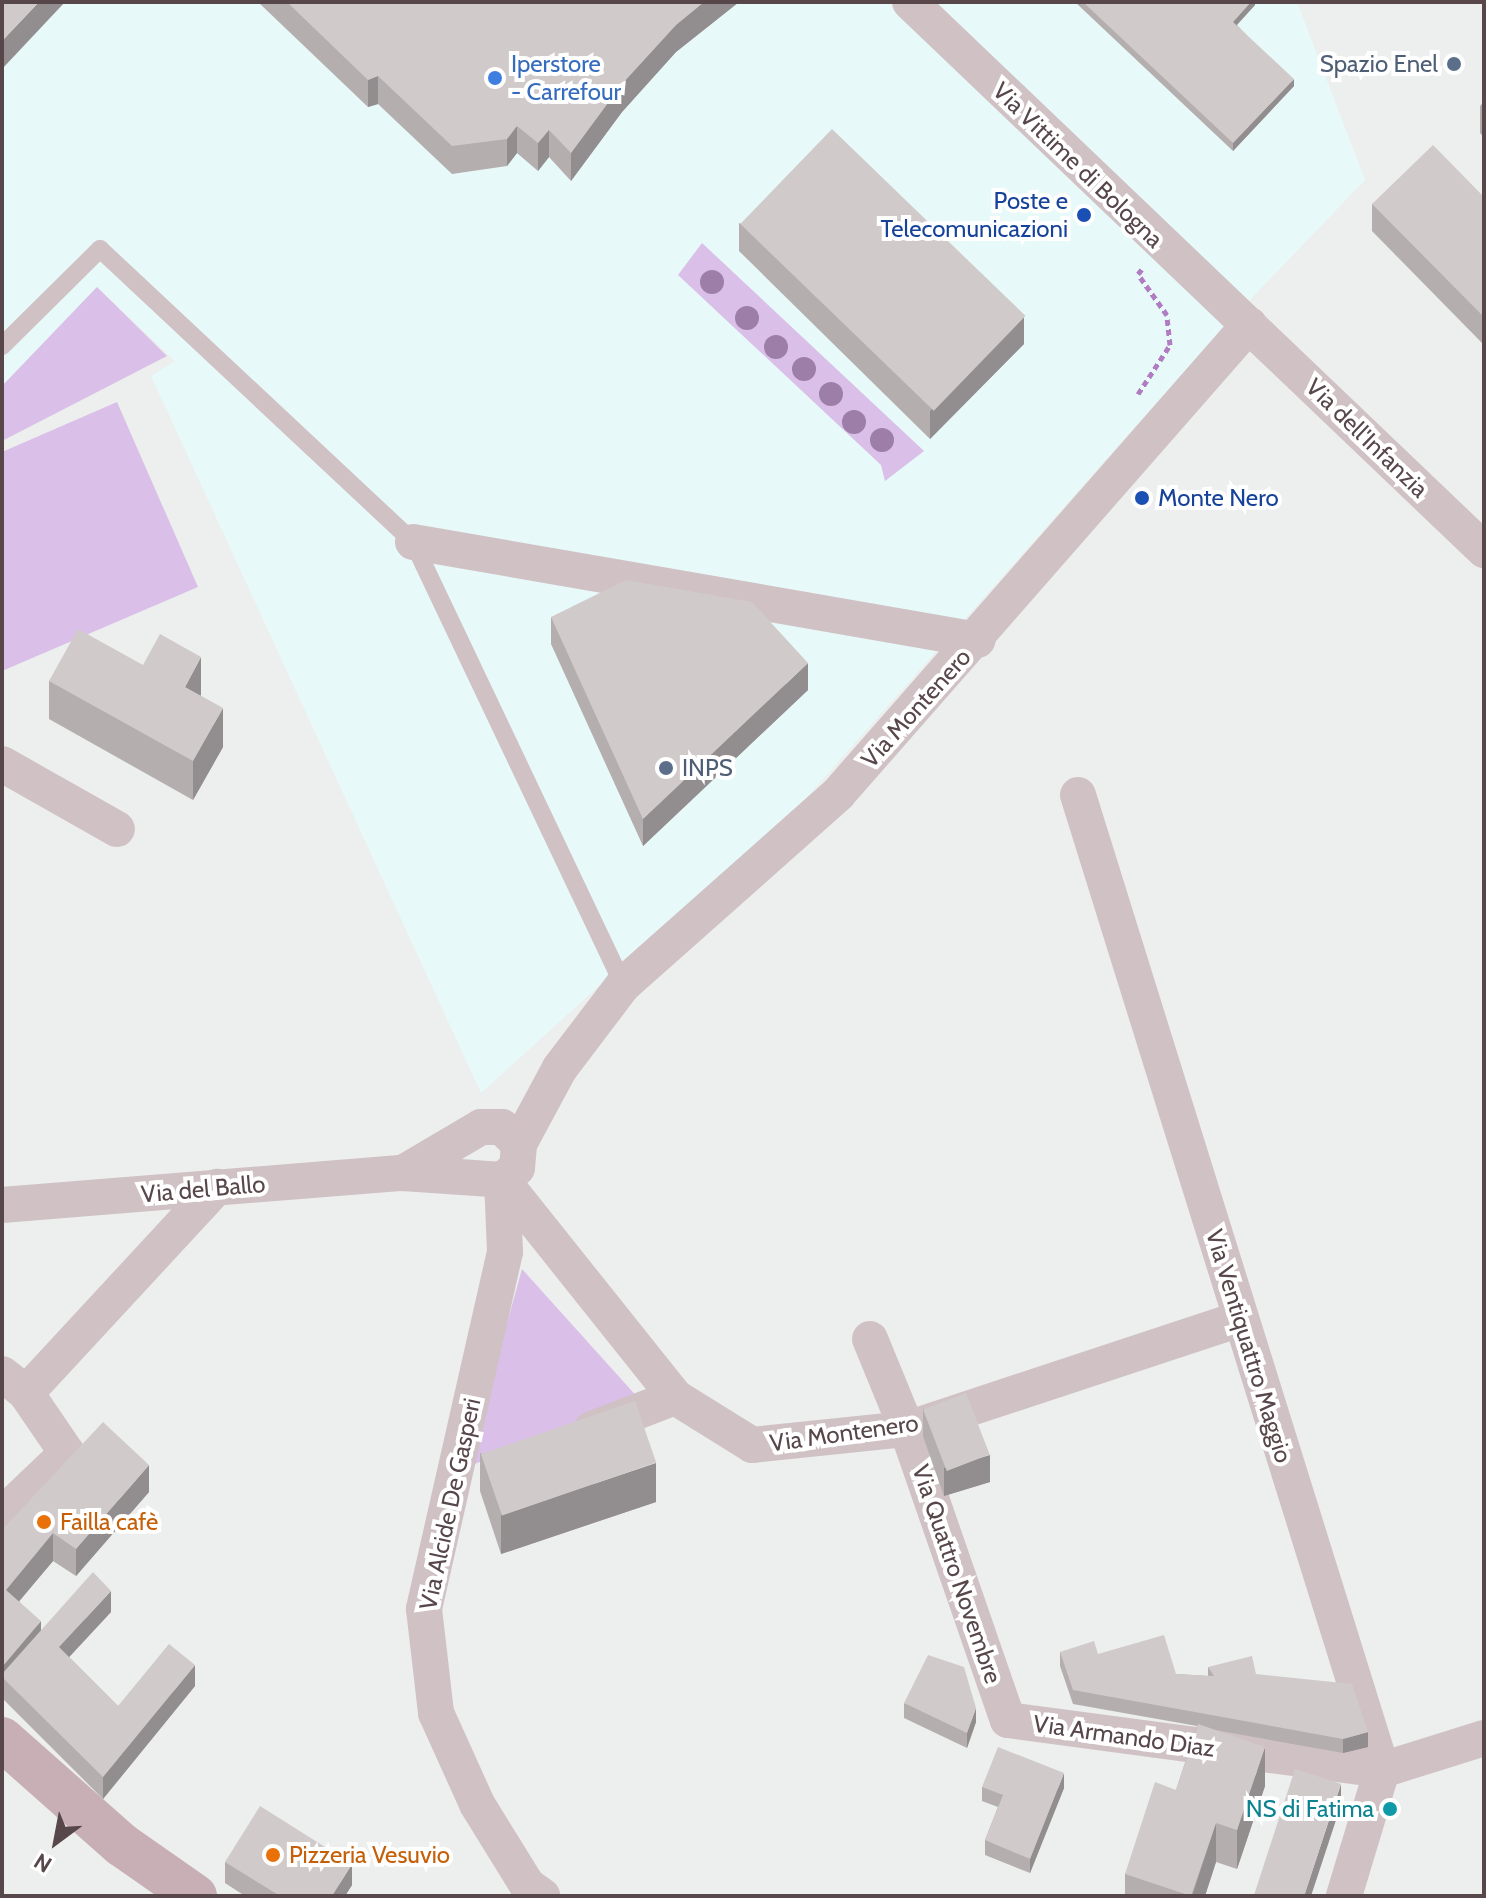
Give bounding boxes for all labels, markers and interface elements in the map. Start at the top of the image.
place label: Iperstore - Carrefour [511,50,621,106]
place label: Spazio Enel [1320,50,1438,78]
marker: Spazio Enel [1445,55,1463,73]
marker: Iperstore - Carrefour [486,69,504,87]
street label: Via Vittime di Bologna [987,76,1169,254]
place label: Poste e Telecomunicazioni [880,187,1068,243]
marker: Poste e Telecomunicazioni [1075,206,1093,224]
street label: Via dell'Infanzia [1300,373,1434,503]
place label: Monte Nero [1158,484,1279,512]
marker: Monte Nero [1133,489,1151,507]
street label: Via Montenero [855,643,977,773]
place label: INPS [682,754,733,782]
marker: INPS [657,759,675,777]
street label: Via del Ballo [140,1169,266,1209]
street label: Via Ventiquattro Maggio [1200,1226,1298,1466]
street label: Via Alcide De Gasperi [413,1395,487,1613]
street label: Via Montenero [768,1408,920,1458]
street label: Via Quattro Novembre [906,1461,1008,1687]
place label: Failla cafè [60,1508,158,1536]
marker: Failla cafè [35,1513,53,1531]
street label: Via Armando Diaz [1031,1709,1217,1763]
place label: NS di Fatima [1246,1795,1374,1823]
marker: NS di Fatima [1381,1800,1399,1818]
north arrow [16,1802,96,1882]
place label: Pizzeria Vesuvio [289,1841,450,1869]
marker: Pizzeria Vesuvio [264,1846,282,1864]
text: N [29,1847,57,1878]

